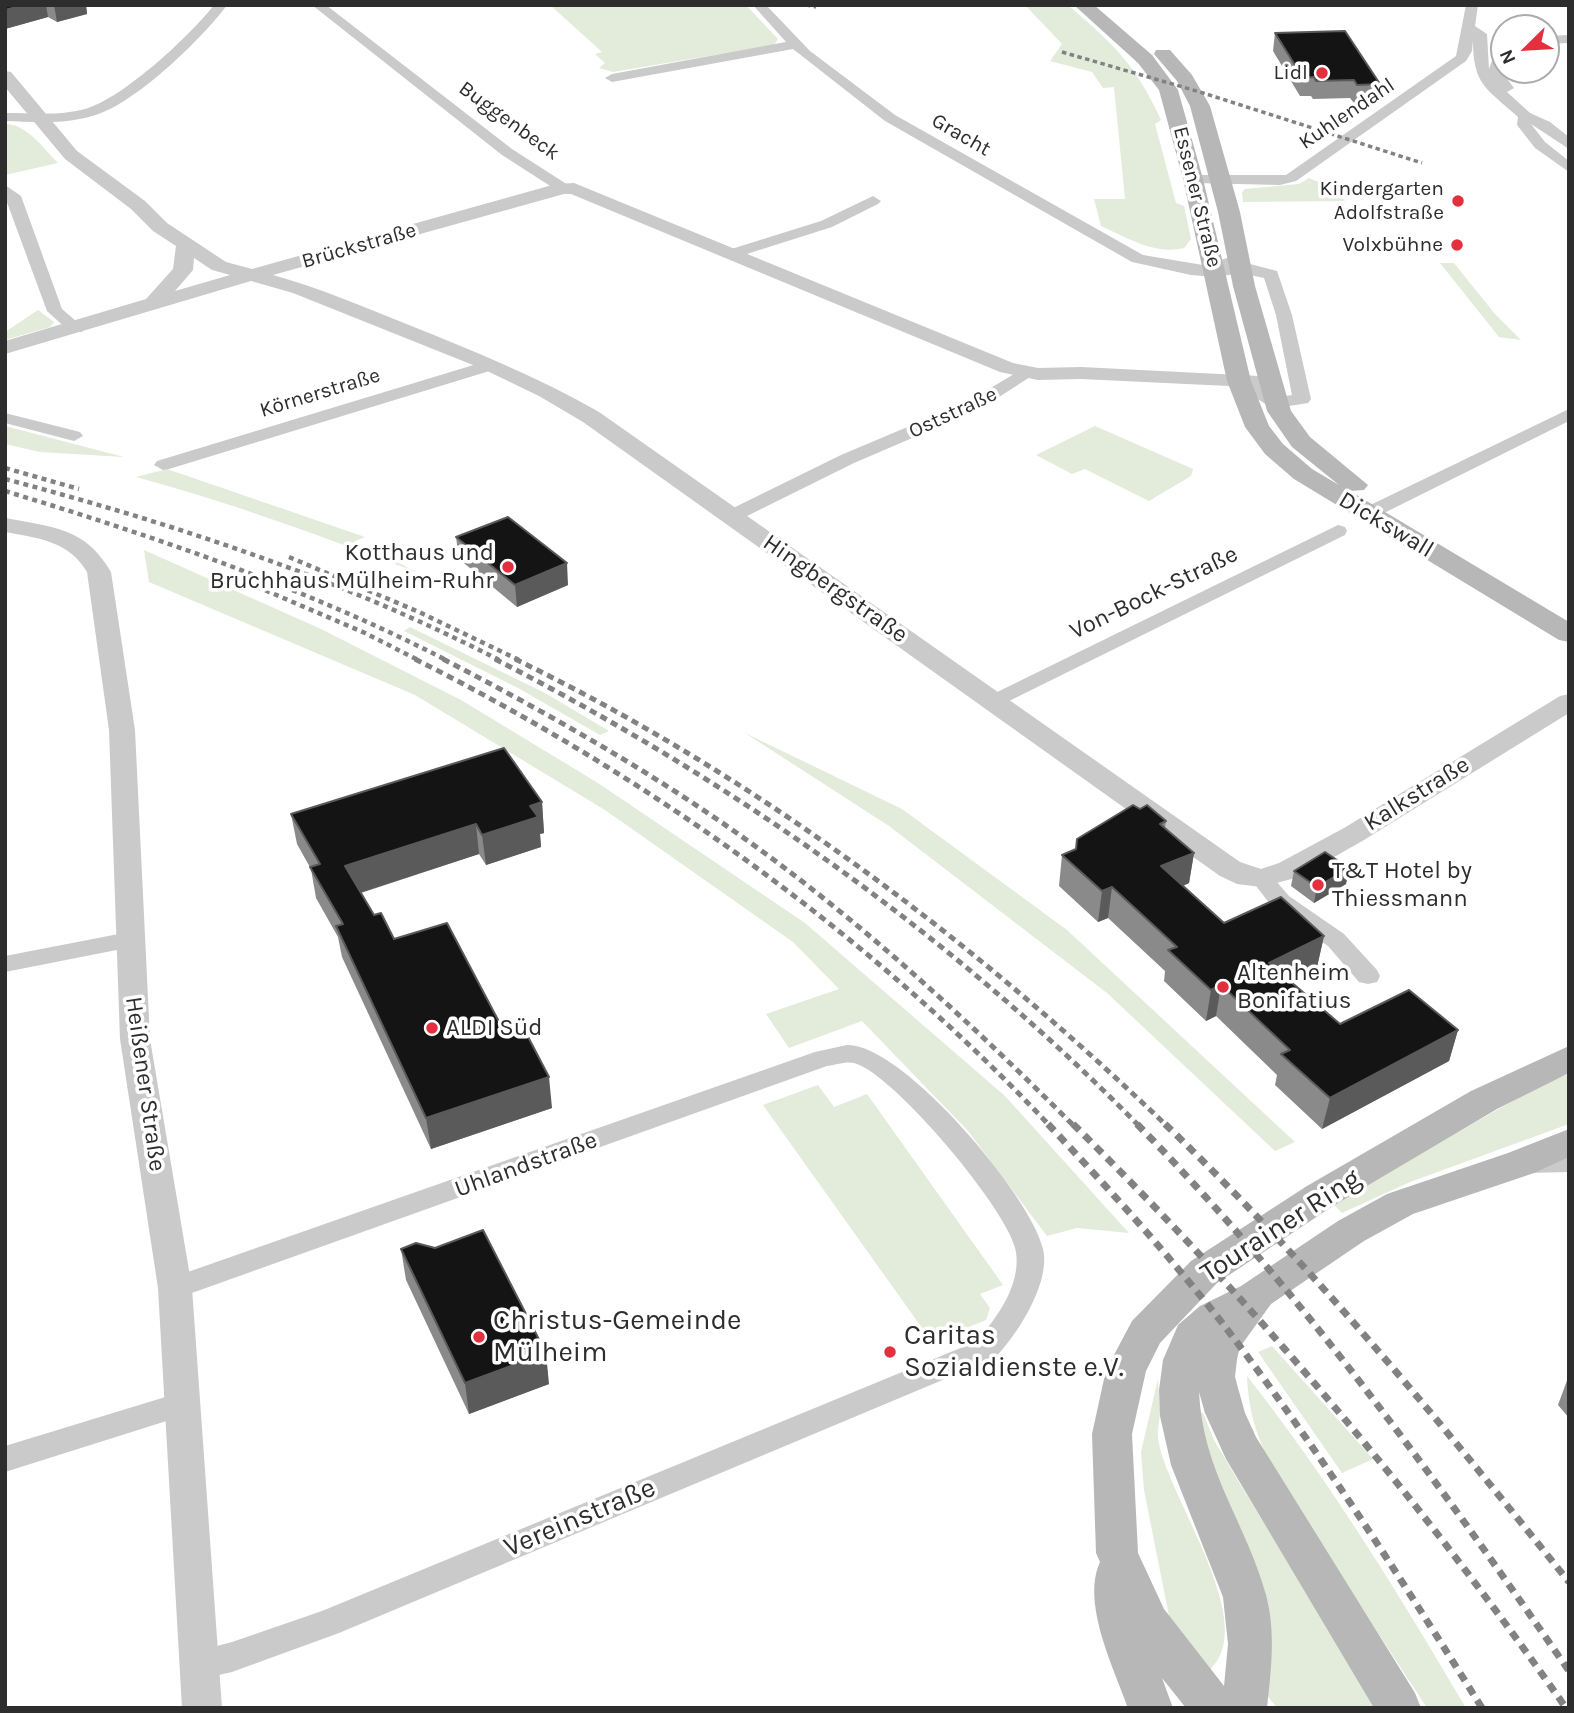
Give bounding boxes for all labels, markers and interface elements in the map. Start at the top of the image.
north arrow [1490,14,1560,84]
text: N [1495,46,1520,67]
place label: Lidl [1274,60,1308,86]
marker: Lidl [1314,65,1330,81]
street label: Kuhlendahl [1294,73,1400,155]
street label: Buggenbeck [454,76,564,166]
street label: Gracht [927,108,995,162]
street label: Essener Straße [1167,124,1227,270]
place label: Kindergarten Adolfstraße [1319,176,1444,226]
marker: Kindergarten Adolfstraße [1450,193,1466,209]
street label: Brückstraße [299,218,419,274]
place label: Volxbühne [1342,232,1443,258]
marker: Volxbühne [1449,237,1465,253]
street label: Körnerstraße [257,363,383,423]
street label: Oststraße [905,382,1001,444]
street label: Dickswall [1333,485,1439,565]
street label: Hingbergstraße [757,528,913,650]
place label: Kotthaus und Bruchhaus Mülheim-Ruhr [210,539,494,595]
street label: Von-Bock-Straße [1065,540,1243,646]
marker: Kotthaus und Bruchhaus Mülheim-Ruhr [500,559,516,575]
street label: Kalkstraße [1359,750,1475,838]
place label: T&T Hotel by Thiessmann [1332,857,1472,913]
marker: T&T Hotel by Thiessmann [1310,877,1326,893]
place label: Altenheim Bonifatius [1237,959,1351,1015]
marker: Altenheim Bonifatius [1215,979,1231,995]
street label: Heißener Straße [118,995,172,1173]
place label: ALDI Süd [446,1014,543,1042]
marker: ALDI Süd [424,1020,440,1036]
street label: Uhlandstraße [451,1126,601,1204]
street label: Tourainer Ring [1195,1162,1367,1290]
place label: Christus-Gemeinde Mülheim [493,1304,741,1370]
place label: Caritas Sozialdienste e.V. [904,1319,1124,1385]
marker: Christus-Gemeinde Mülheim [471,1329,487,1345]
marker: Caritas Sozialdienste e.V. [882,1344,898,1360]
street label: Vereinstraße [499,1471,661,1565]

